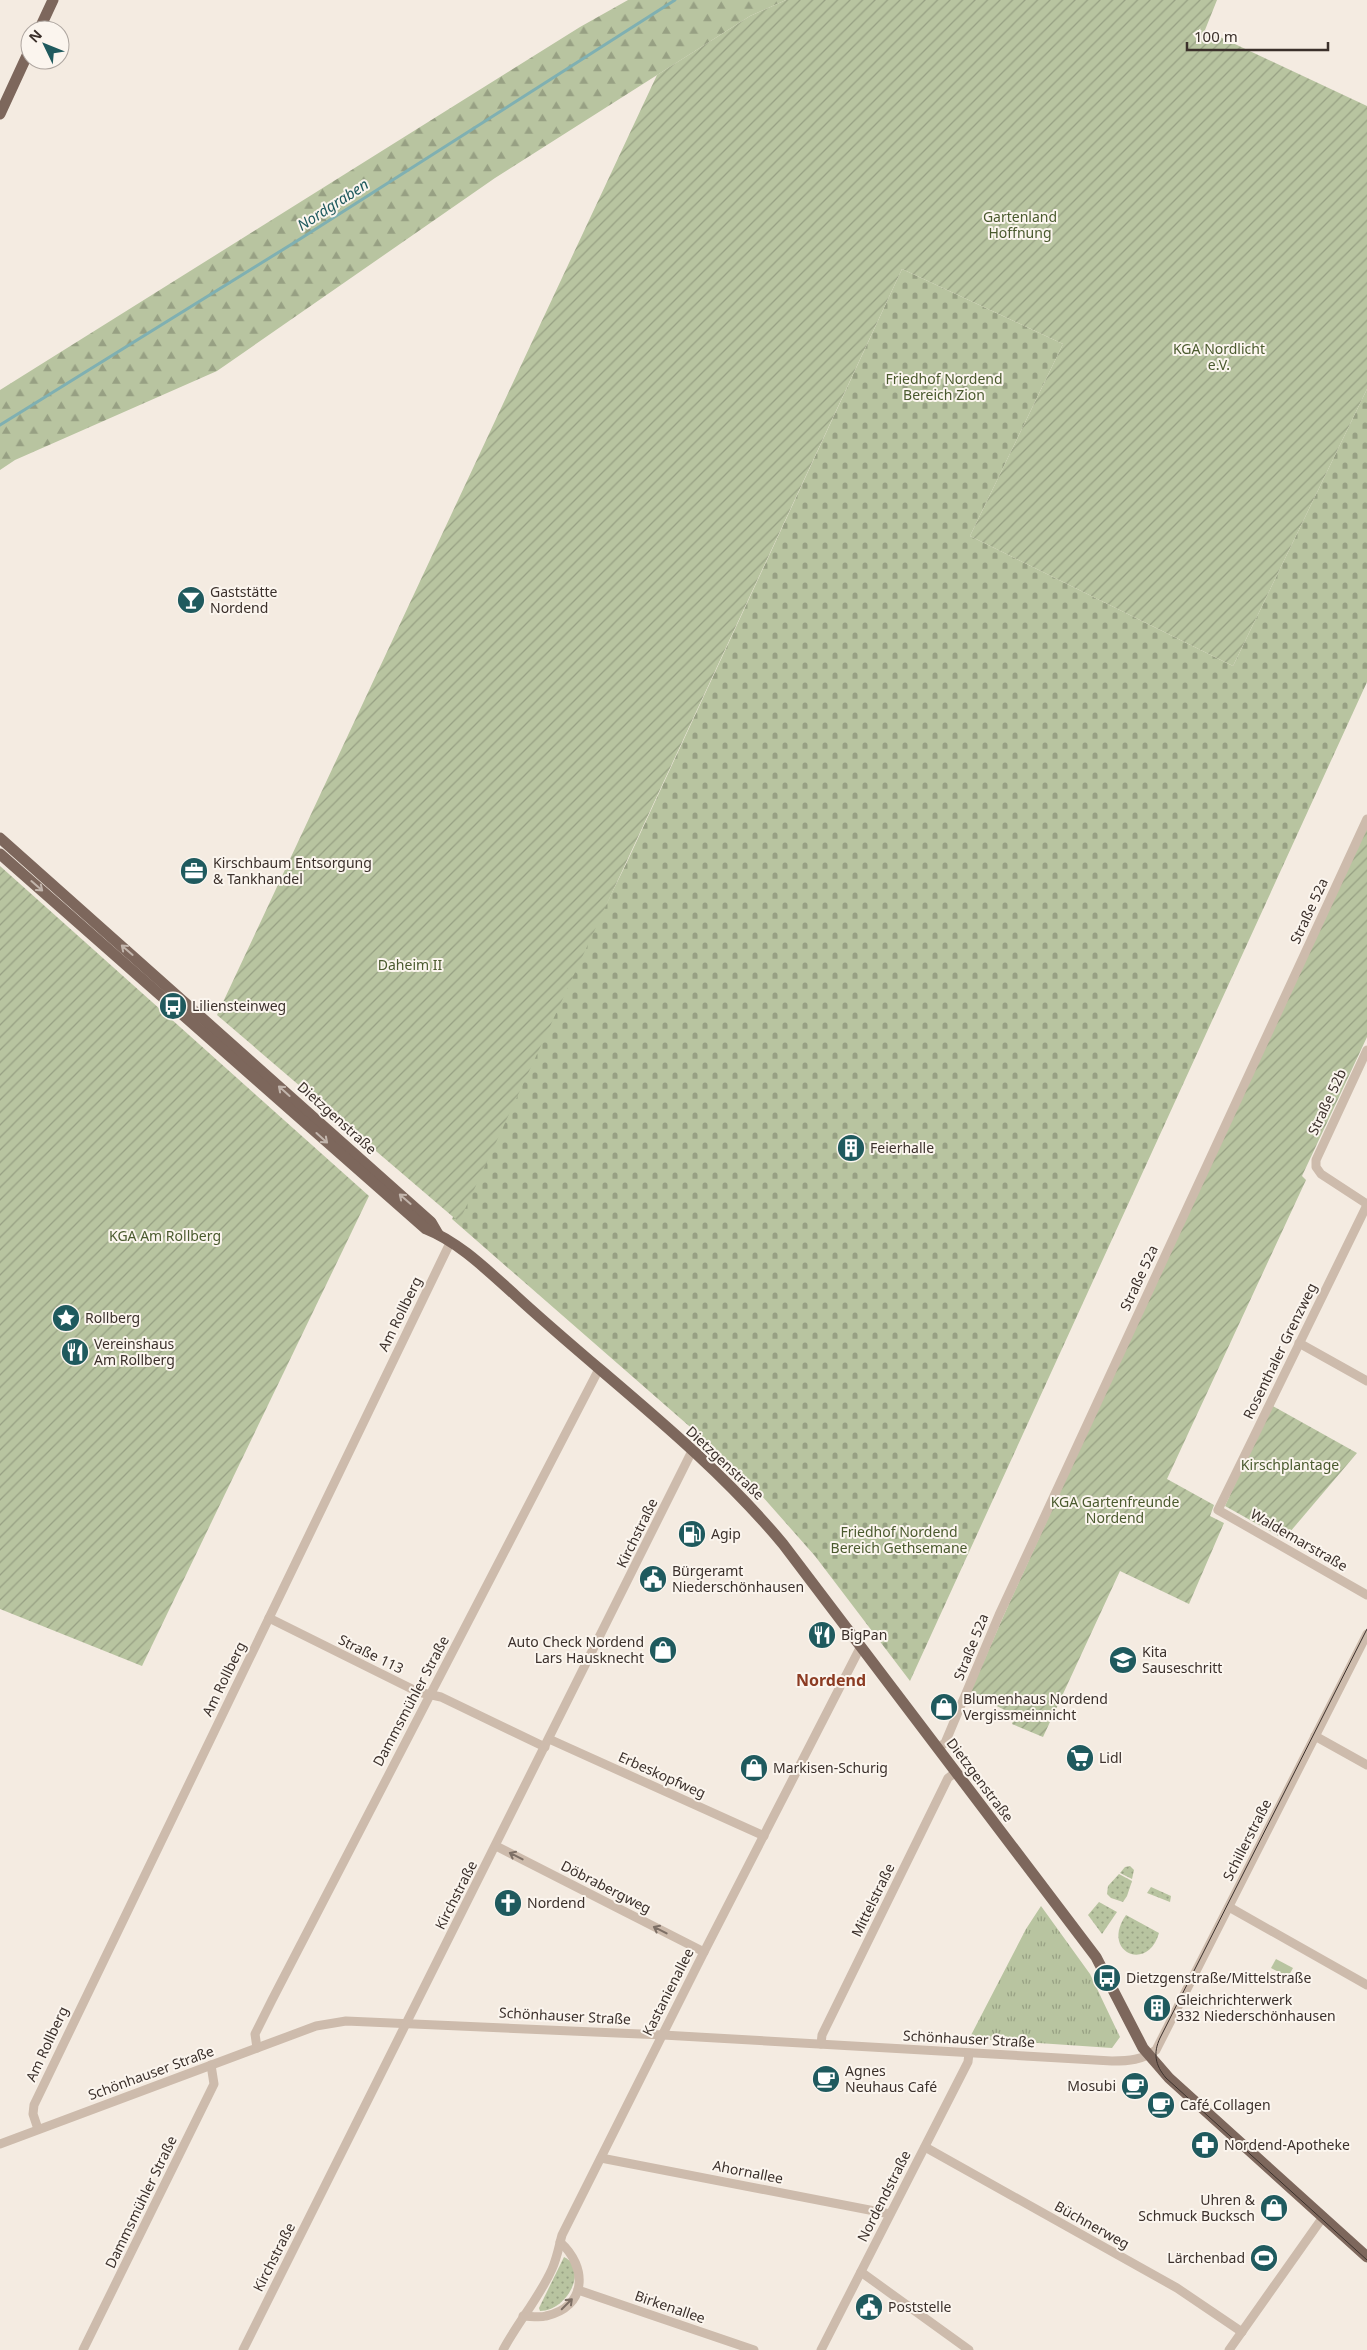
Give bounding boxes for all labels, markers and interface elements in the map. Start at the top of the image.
north arrow [20,20,70,70]
scale bar [1187,20,1328,52]
text: N [24,25,46,46]
text: 100 m [1194,26,1238,46]
water label: Nordgraben [293,174,372,235]
park label: Gartenland Hoffnung [983,207,1057,242]
park label: KGA Nordlicht e.V. [1173,339,1265,374]
park label: Friedhof Nordend Bereich Zion [885,369,1003,404]
place label: Gaststätte Nordend [210,582,278,617]
bar icon: Gaststätte Nordend [176,585,206,615]
place label: Kirschbaum Entsorgung & Tankhandel [213,853,372,888]
office icon: Kirschbaum Entsorgung & Tankhandel [179,856,209,886]
street label: Straße 52a [1285,875,1332,947]
one-way arrow [30,880,43,892]
one-way arrow [120,944,133,956]
park label: Daheim II [378,955,442,974]
bus stop icon: Liliensteinweg [158,991,188,1021]
place label: Liliensteinweg [192,996,286,1015]
street label: Straße 52b [1303,1066,1350,1138]
street label: Dietzgenstraße [294,1077,381,1158]
one-way arrow [278,1085,291,1096]
one-way arrow [315,1132,328,1144]
building icon: Feierhalle [836,1133,866,1163]
place label: Feierhalle [870,1138,934,1157]
one-way arrow [399,1193,412,1205]
park label: KGA Am Rollberg [109,1226,221,1245]
street label: Straße 52a [1115,1242,1162,1314]
street label: Am Rollberg [373,1273,426,1354]
street label: Rosenthaler Grenzweg [1238,1280,1321,1422]
place icon: Rollberg [51,1303,81,1333]
place label: Rollberg [85,1308,140,1327]
place label: Vereinshaus Am Rollberg [94,1334,175,1369]
restaurant icon: Vereinshaus Am Rollberg [60,1337,90,1367]
street label: Dietzgenstraße [682,1421,769,1504]
park label: Kirschplantage [1241,1455,1339,1474]
park label: KGA Gartenfreunde Nordend [1051,1492,1179,1527]
street label: Kirchstraße [612,1495,662,1571]
street label: Waldemarstraße [1247,1504,1351,1575]
fuel station icon: Agip [677,1519,707,1549]
park label: Friedhof Nordend Bereich Gethsemane [831,1522,968,1557]
place label: Agip [711,1524,741,1543]
place label: Bürgeramt Niederschönhausen [672,1561,804,1596]
public building icon: Bürgeramt Niederschönhausen [638,1564,668,1594]
street label: Straße 52a [949,1611,993,1683]
restaurant icon: BigPan [807,1620,837,1650]
place label: BigPan [841,1625,887,1644]
street label: Straße 113 [335,1630,407,1678]
street label: Dammsmühler Straße [368,1632,453,1769]
place label: Auto Check Nordend Lars Hausknecht [508,1632,644,1667]
shop icon: Auto Check Nordend Lars Hausknecht [648,1635,678,1665]
street label: Am Rollberg [197,1638,250,1719]
place label: Kita Sauseschritt [1142,1642,1222,1677]
school or university icon: Kita Sauseschritt [1108,1645,1138,1675]
district label: Nordend [796,1669,866,1691]
place label: Blumenhaus Nordend Vergissmeinnicht [963,1689,1108,1724]
shop icon: Blumenhaus Nordend Vergissmeinnicht [929,1692,959,1722]
street label: Dietzgenstraße [943,1734,1018,1826]
supermarket icon: Lidl [1065,1743,1095,1773]
street label: Erbeskopfweg [616,1747,709,1802]
place label: Lidl [1099,1748,1122,1767]
shop icon: Markisen-Schurig [739,1753,769,1783]
place label: Markisen-Schurig [773,1758,888,1777]
street label: Schillerstraße [1218,1796,1275,1884]
one-way arrow [508,1851,523,1861]
street label: Döbrabergweg [558,1856,655,1917]
street label: Kirchstraße [430,1857,481,1932]
street label: Mittelstraße [847,1860,899,1940]
church icon: Nordend [493,1888,523,1918]
place label: Nordend [527,1893,585,1912]
one-way arrow [653,1925,668,1934]
street label: Kastanienallee [637,1945,698,2039]
bus stop icon: Dietzgenstraße/Mittelstraße [1092,1963,1122,1993]
place label: Dietzgenstraße/Mittelstraße [1126,1968,1311,1987]
place label: Gleichrichterwerk 332 Niederschönhausen [1176,1990,1336,2025]
building icon: Gleichrichterwerk 332 Niederschönhausen [1142,1993,1172,2023]
street label: Am Rollberg [21,2003,72,2084]
street label: Schönhauser Straße [499,2003,632,2028]
street label: Schönhauser Straße [903,2026,1036,2051]
street label: Schönhauser Straße [85,2041,216,2104]
place label: Agnes Neuhaus Café [845,2061,937,2096]
cafe icon: Agnes Neuhaus Café [811,2064,841,2094]
cafe icon: Mosubi [1120,2071,1150,2101]
place label: Mosubi [1067,2076,1116,2095]
cafe icon: Café Collagen [1146,2090,1176,2120]
place label: Café Collagen [1180,2095,1271,2114]
pharmacy icon: Nordend-Apotheke [1190,2130,1220,2160]
street label: Dammsmühler Straße [100,2132,181,2271]
place label: Nordend-Apotheke [1224,2135,1350,2154]
street label: Nordendstraße [852,2147,915,2245]
street label: Ahornallee [711,2155,785,2188]
place label: Uhren & Schmuck Bucksch [1138,2190,1256,2225]
shop icon: Uhren & Schmuck Bucksch [1259,2193,1289,2223]
street label: Büchnerweg [1051,2196,1133,2253]
street label: Kirchstraße [248,2219,299,2294]
sports icon: Lärchenbad [1249,2243,1279,2273]
place label: Lärchenbad [1167,2248,1245,2267]
street label: Birkenallee [632,2286,708,2327]
public building icon: Poststelle [854,2292,884,2322]
place label: Poststelle [888,2297,952,2316]
one-way arrow [561,2298,573,2310]

